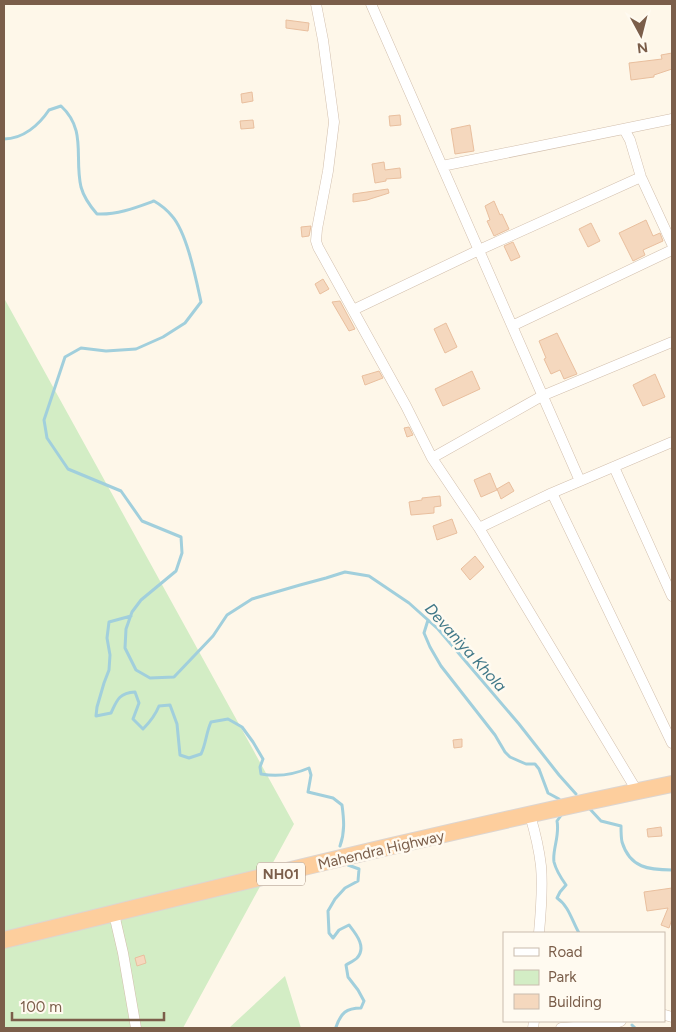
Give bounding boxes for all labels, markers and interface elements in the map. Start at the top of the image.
north arrow [616,10,666,60]
text: N [636,38,649,57]
water label: Devaniya Khola [421,599,510,695]
street label: Mahendra Highway [316,827,446,873]
road number: NH01 [257,862,305,886]
legend [503,932,666,1022]
text: Road [548,943,583,961]
text: Park [548,968,577,986]
scale bar [12,990,165,1022]
text: Building [548,993,602,1011]
text: 100 m [20,998,62,1016]

